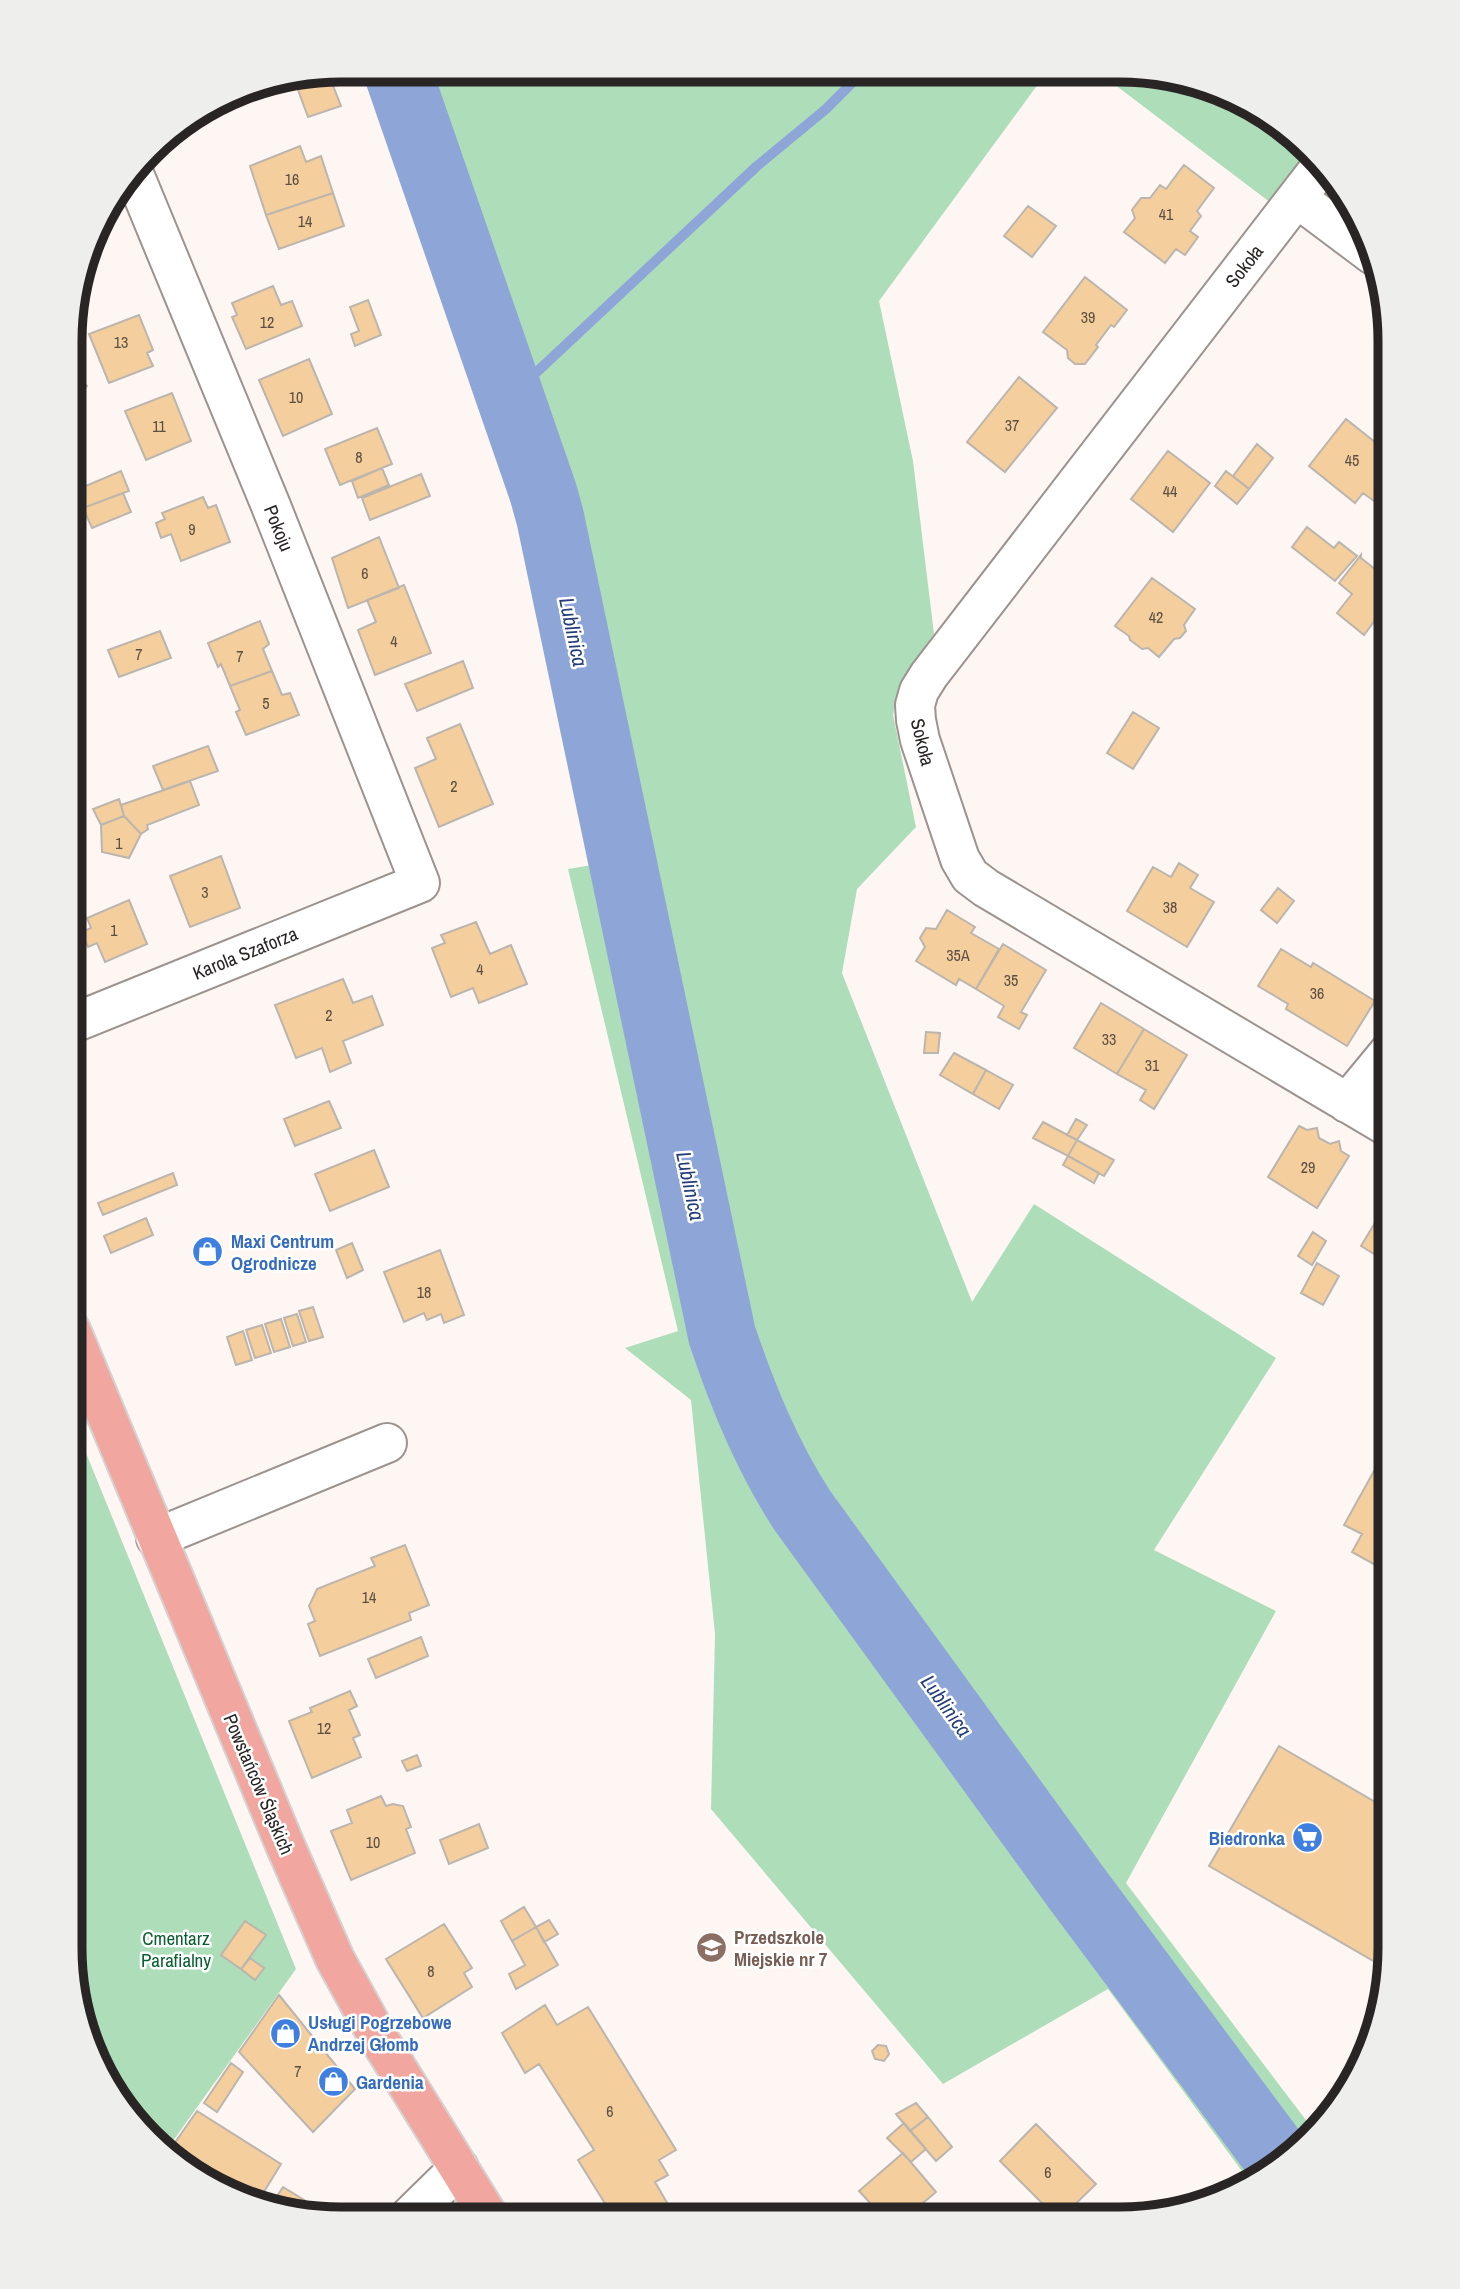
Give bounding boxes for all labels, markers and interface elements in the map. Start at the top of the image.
house number: 16 [285,168,299,190]
house number: 41 [1159,203,1174,225]
house number: 14 [298,210,312,232]
street label: Sokoła [1219,239,1269,293]
house number: 39 [1081,306,1095,328]
house number: 12 [260,311,274,333]
house number: 13 [114,331,128,353]
house number: 10 [289,386,303,408]
house number: 37 [1005,414,1019,436]
house number: 11 [152,415,167,437]
house number: 8 [355,446,363,468]
house number: 45 [1345,449,1359,471]
house number: 44 [1163,480,1177,502]
street label: Pokoju [258,501,300,555]
house number: 9 [188,518,196,540]
house number: 6 [361,562,369,584]
water label: Lublinica [552,595,595,669]
house number: 42 [1149,606,1163,628]
house number: 4 [390,630,398,652]
house number: 7 [135,643,143,665]
house number: 7 [236,645,244,667]
house number: 5 [262,692,270,714]
street label: Sokoła [905,716,941,769]
house number: 2 [450,775,458,797]
house number: 1 [115,832,123,854]
house number: 3 [201,881,209,903]
house number: 38 [1163,896,1177,918]
house number: 1 [110,919,118,941]
street label: Karola Szaforza [189,920,302,986]
house number: 35A [946,944,970,966]
house number: 4 [476,958,484,980]
house number: 35 [1004,969,1018,991]
house number: 36 [1310,982,1324,1004]
house number: 2 [325,1004,333,1026]
house number: 33 [1102,1028,1116,1050]
house number: 31 [1145,1054,1160,1076]
water label: Lublinica [669,1149,712,1223]
house number: 29 [1301,1156,1315,1178]
place label: Maxi Centrum Ogrodnicze [231,1228,334,1276]
shop icon: Maxi Centrum Ogrodnicze [191,1235,225,1269]
house number: 18 [417,1281,431,1303]
house number: 14 [362,1586,376,1608]
water label: Lublinica [914,1669,979,1743]
street label: Powstańców Śląskich [218,1710,300,1858]
house number: 12 [317,1717,331,1739]
supermarket icon: Biedronka [1291,1821,1325,1855]
place label: Biedronka [1209,1825,1285,1851]
house number: 10 [366,1831,380,1853]
place label: Przedszkole Miejskie nr 7 [734,1924,828,1972]
park label: Cmentarz Parafialny [141,1925,211,1973]
school or university icon: Przedszkole Miejskie nr 7 [694,1931,728,1965]
house number: 8 [427,1960,435,1982]
place label: Usługi Pogrzebowe Andrzej Głomb [308,2009,452,2057]
shop icon: Usługi Pogrzebowe Andrzej Głomb [268,2016,302,2050]
house number: 7 [294,2060,302,2082]
shop icon: Gardenia [316,2065,350,2099]
place label: Gardenia [356,2069,424,2095]
house number: 6 [606,2100,614,2122]
house number: 6 [1044,2161,1052,2183]

